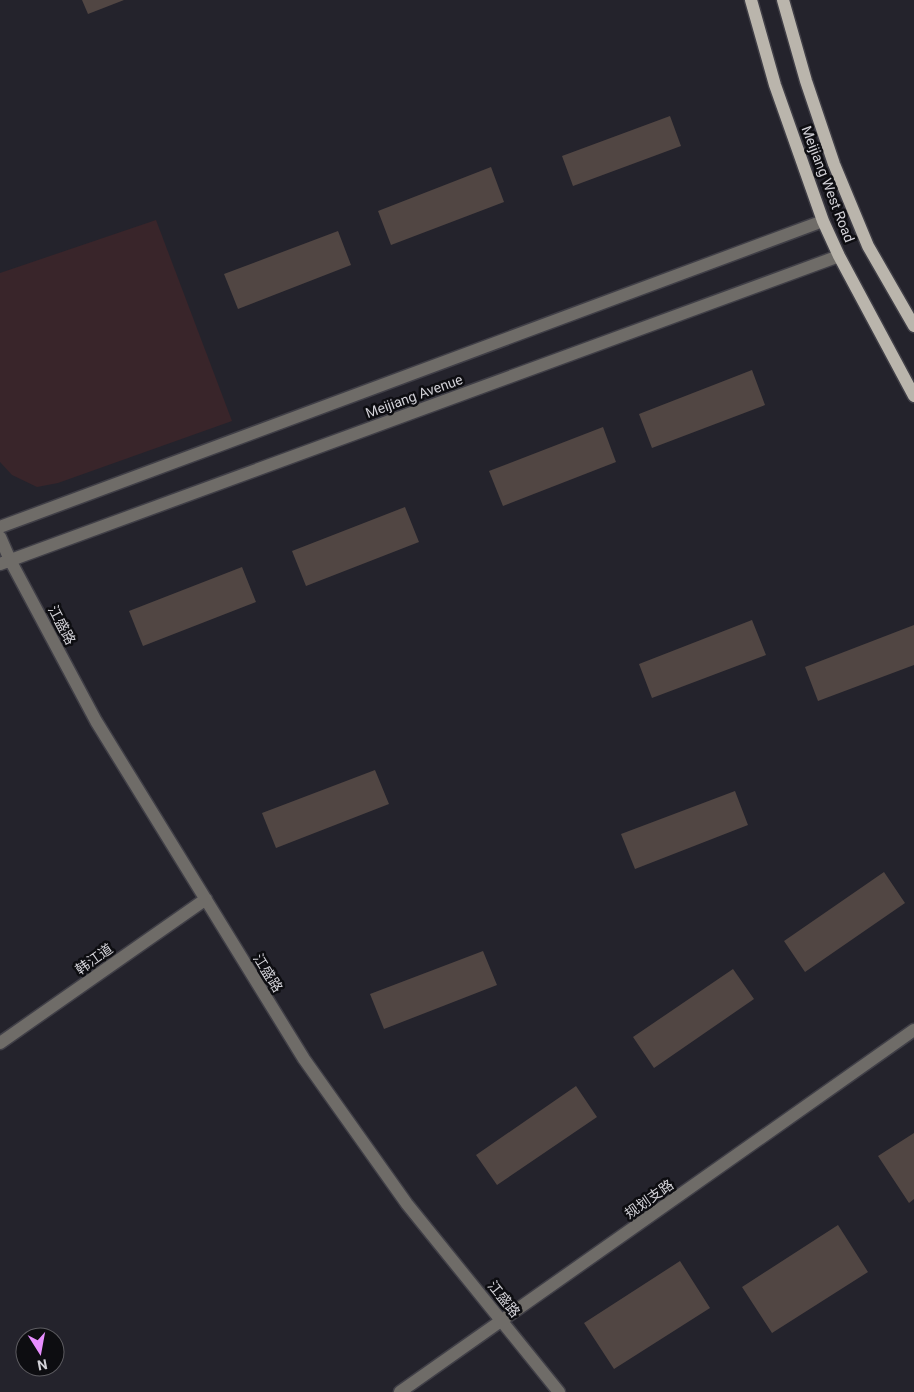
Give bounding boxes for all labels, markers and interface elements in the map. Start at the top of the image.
street label: Meijiang West Road [798,123,858,245]
street label: Meijiang Avenue [363,371,465,421]
street label: 江盛路 [45,603,79,647]
street label: 韩江道 [72,940,116,978]
street label: 江盛路 [250,951,286,995]
street label: 规划支路 [621,1176,677,1222]
street label: 江盛路 [485,1278,523,1320]
north arrow [15,1327,65,1377]
text: N [36,1356,49,1374]

